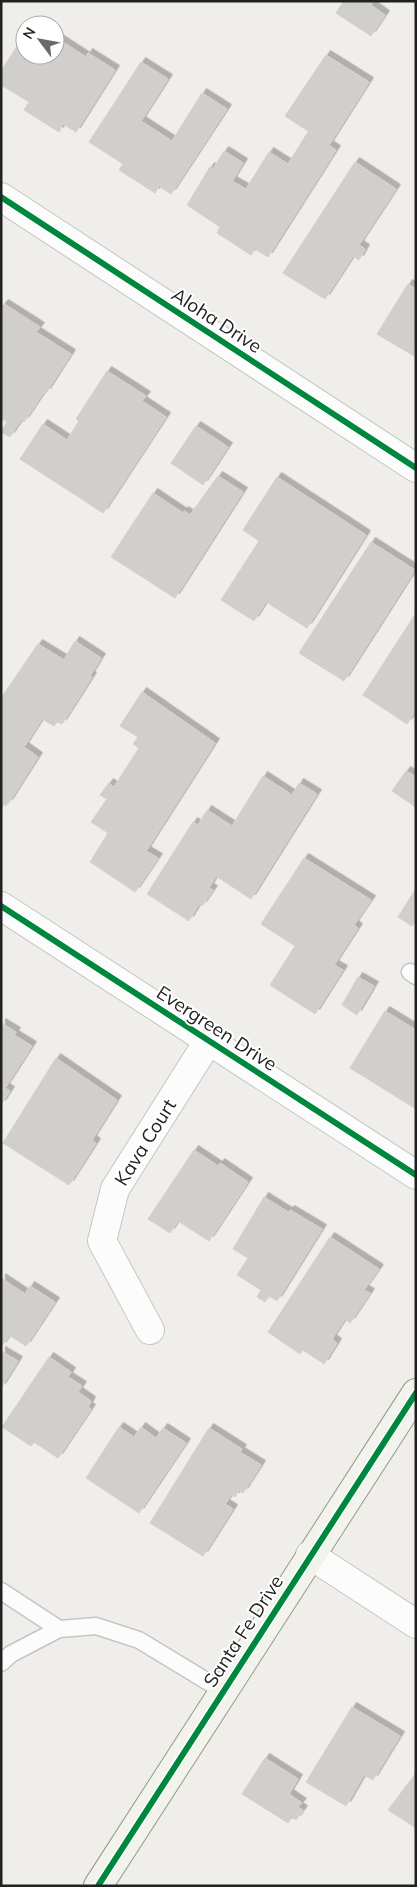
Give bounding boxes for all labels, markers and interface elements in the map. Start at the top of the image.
north arrow [15,15,65,65]
text: N [19,24,39,42]
street label: Aloha Drive [167,282,267,358]
street label: Evergreen Drive [152,980,282,1076]
street label: Kava Court [109,1094,181,1190]
street label: Santa Fe Drive [198,1570,288,1692]

